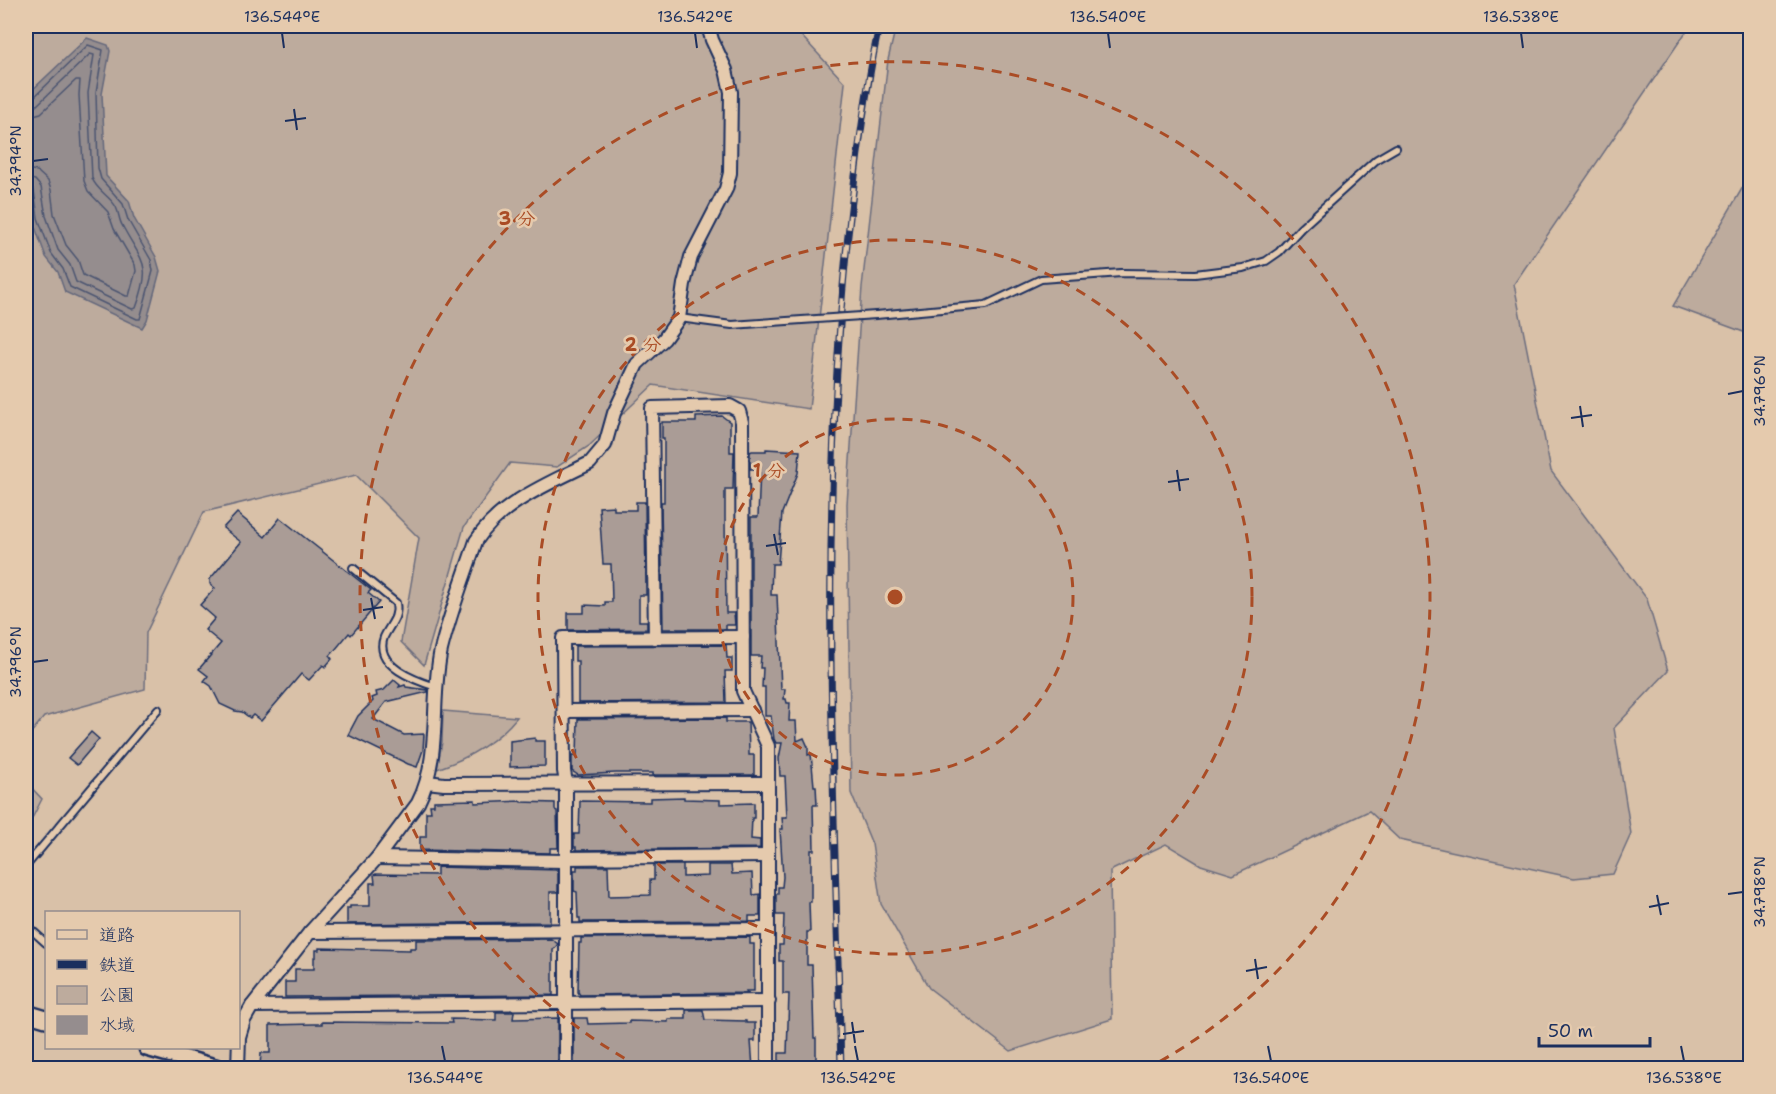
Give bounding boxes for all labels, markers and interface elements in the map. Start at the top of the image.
text: 136.544°E [244,7,320,27]
text: 136.542°E [657,7,733,27]
text: 136.540°E [1070,7,1146,27]
text: 136.538°E [1483,7,1559,27]
text: 34.794°N [6,125,26,197]
text: 3 分 [499,207,535,231]
text: 2 分 [625,333,661,357]
text: 34.796°N [1750,355,1770,427]
text: 1 分 [753,459,785,483]
centre of rings [885,587,905,607]
text: 34.796°N [6,626,26,698]
text: 34.798°N [1750,856,1770,928]
legend [45,911,240,1049]
text: 道路 [99,923,135,947]
text: 鉄道 [99,953,135,977]
text: 公園 [99,983,135,1007]
scale bar [1539,1010,1650,1048]
text: 水域 [99,1013,135,1037]
text: 50 m [1548,1019,1593,1043]
text: 136.544°E [407,1068,483,1088]
text: 136.542°E [820,1068,896,1088]
text: 136.540°E [1233,1068,1309,1088]
text: 136.538°E [1646,1068,1722,1088]

